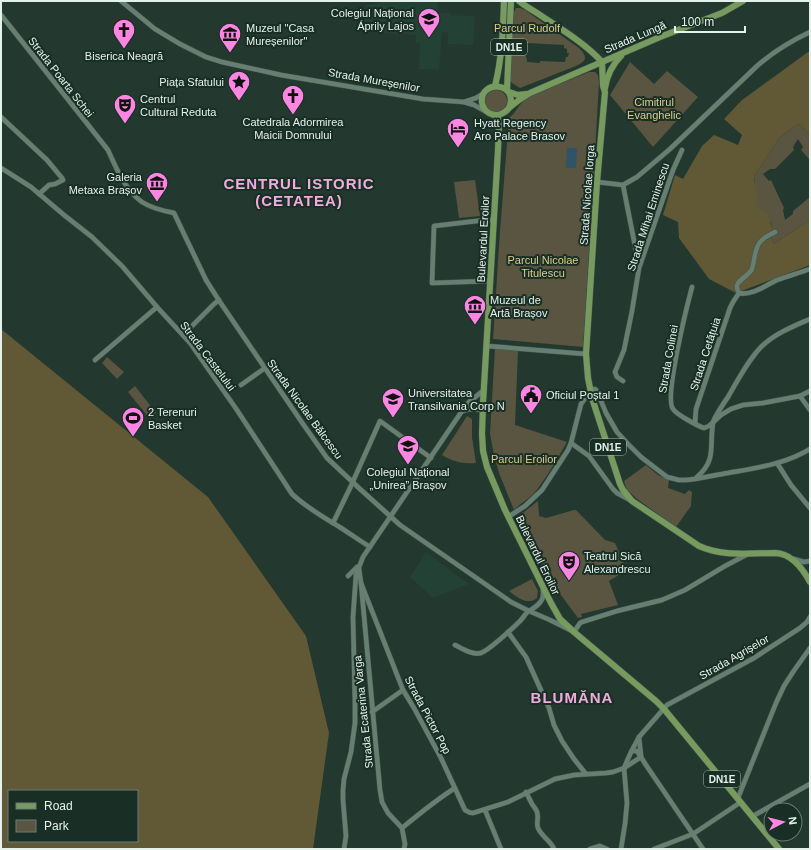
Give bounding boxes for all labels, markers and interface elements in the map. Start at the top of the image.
school or university icon: Colegiul Național Áprily Lajos [416,6,442,39]
place label: Colegiul Național Áprily Lajos [331,7,414,32]
scale bar [675,8,745,34]
text: 100 m [681,15,714,29]
church icon: Biserica Neagră [111,17,137,50]
street label: Strada Lungă [602,18,669,55]
museum icon: Muzeul "Casa Mureșenilor" [217,21,243,54]
place label: Muzeul "Casa Mureșenilor" [246,22,315,47]
park label: Parcul Rudolf [494,22,561,34]
street label: Strada Poarta Schei [26,35,96,119]
road number: DN1E [491,39,527,55]
place label: Biserica Neagră [85,50,164,62]
street label: Strada Mureșenilor [327,66,421,94]
place icon: Piața Sfatului [226,69,252,102]
place label: Piața Sfatului [159,76,224,88]
church icon: Catedrala Adormirea Maicii Domnului [280,83,306,116]
theatre icon: Centrul Cultural Reduta [112,92,138,125]
place label: Centrul Cultural Reduta [140,93,217,118]
park label: Cimitirul Evanghelic [627,96,681,121]
place label: Catedrala Adormirea Maicii Domnului [243,116,344,141]
hotel icon: Hyatt Regency Aro Palace Brasov [445,116,471,149]
place label: Hyatt Regency Aro Palace Brasov [474,117,566,142]
street label: Strada Nicolae Iorga [578,144,597,245]
street label: Strada Mihai Eminescu [625,161,671,273]
museum icon: Galeria Metaxa Brașov [144,170,170,203]
place label: Galeria Metaxa Brașov [69,171,143,196]
district label: CENTRUL ISTORIC (CETATEA) [223,175,375,209]
street label: Bulevardul Eroilor [475,195,491,283]
park label: Parcul Nicolae Titulescu [508,254,578,279]
museum icon: Muzeul de Artă Brașov [462,293,488,326]
place label: Muzeul de Artă Brașov [490,294,548,319]
street label: Strada Cetățuia [687,315,723,392]
street label: Strada Castelului [178,319,238,393]
street label: Strada Colinei [656,324,680,394]
street label: Strada Nicolae Bălcescu [265,357,345,461]
public building icon: Oficiul Poștal 1 [518,382,544,415]
school or university icon: Universitatea Transilvania Corp N [380,386,406,419]
place label: Universitatea Transilvania Corp N [408,387,505,412]
place label: Oficiul Poștal 1 [546,389,619,401]
sports icon: 2 Terenuri Basket [120,405,146,438]
place label: 2 Terenuri Basket [148,406,197,431]
school or university icon: Colegiul Național „Unirea” Brașov [395,433,421,466]
road number: DN1E [590,439,626,455]
park label: Parcul Eroilor [491,453,557,465]
place label: Colegiul Național „Unirea” Brașov [366,466,450,491]
street label: Bulevardul Eroilor [514,513,563,597]
theatre icon: Teatrul Sică Alexandrescu [556,549,582,582]
place label: Teatrul Sică Alexandrescu [584,550,651,575]
street label: Strada Agrișelor [697,632,771,682]
street label: Strada Ecaterina Varga [351,654,375,769]
street label: Strada Pictor Pop [402,674,454,756]
district label: BLUMĂNA [531,689,613,706]
road number: DN1E [704,771,740,787]
legend [8,790,138,842]
text: Road [44,799,73,813]
north arrow [763,802,803,842]
text: N [786,816,799,826]
text: Park [44,819,70,833]

